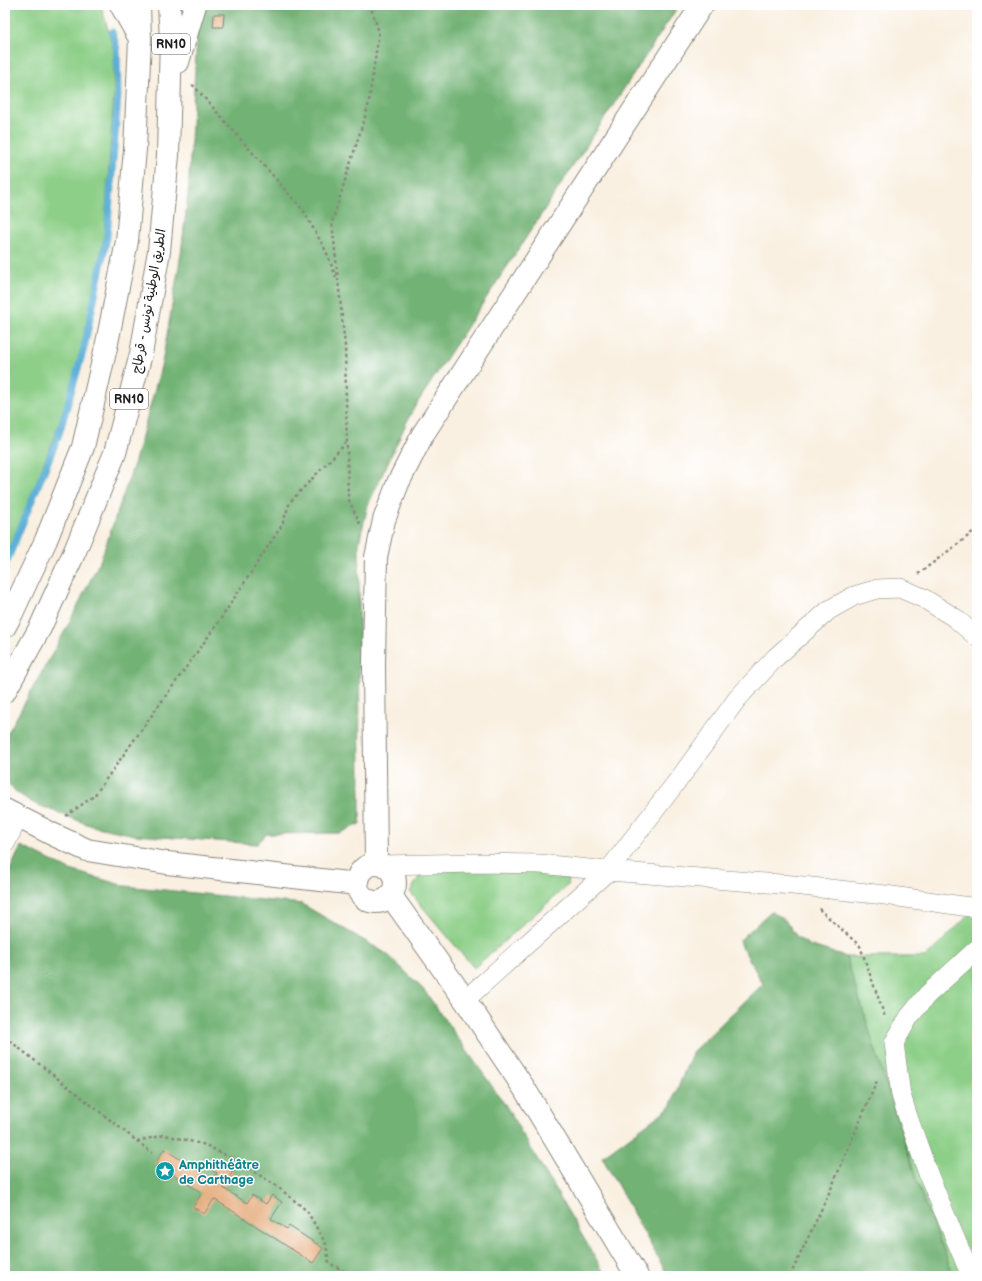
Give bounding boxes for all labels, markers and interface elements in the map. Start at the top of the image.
road number: RN10 [152,34,190,54]
street label: الطريق الوطنية تونس - قرطاج [128,228,171,375]
road number: RN10 [110,389,148,409]
place label: Amphithéâtre de Carthage [178,1157,259,1188]
place icon: Amphithéâtre de Carthage [154,1160,176,1182]

